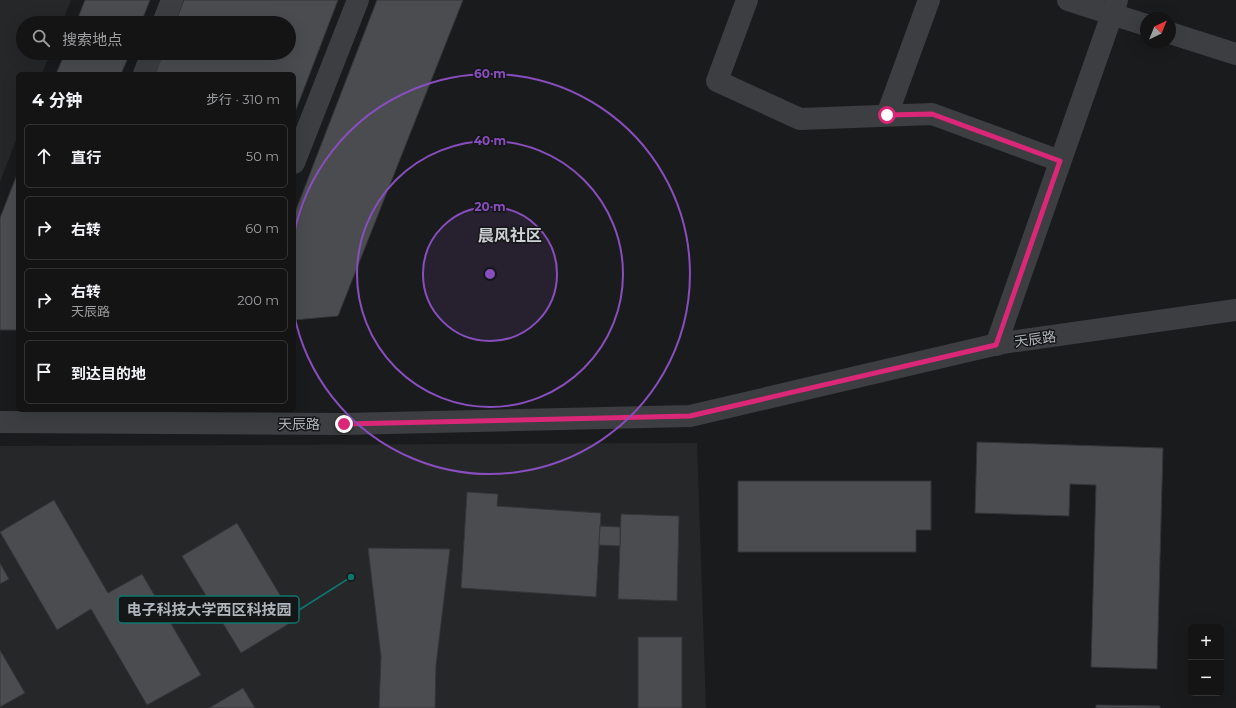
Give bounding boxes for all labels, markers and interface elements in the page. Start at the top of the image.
north arrow [1140,12,1176,48]
search box [16,16,296,60]
icon: search [30,27,52,49]
text: 搜索地点 [62,30,122,49]
text: 60 m [474,66,506,81]
text: 4 分钟 [32,90,83,110]
text: 步行 · 310 m [206,91,280,107]
route start [878,106,896,124]
text: 40 m [474,133,506,148]
icon: ahead [33,145,55,167]
text: 直行 [71,148,101,167]
text: 50 m [246,148,279,164]
text: 20 m [474,199,506,214]
icon: right [33,217,55,239]
text: 右转 [71,220,101,239]
text: 60 m [245,220,279,236]
district label: 晨风社区 [478,226,542,245]
centre of rings [483,267,497,281]
text: 右转 [71,282,101,301]
icon: right [33,289,55,311]
text: 200 m [237,292,279,308]
text: 天辰路 [71,303,110,319]
street label: 天辰路 [1013,327,1057,351]
icon: arrive [33,361,55,383]
text: 到达目的地 [71,364,146,383]
street label: 天辰路 [278,415,320,433]
route end [335,415,353,433]
callout: 电子科技大学西区科技园 [118,596,299,623]
text: 电子科技大学西区科技园 [126,600,292,619]
map controls [1188,624,1224,696]
button: + [1188,624,1224,660]
button: − [1188,660,1224,696]

